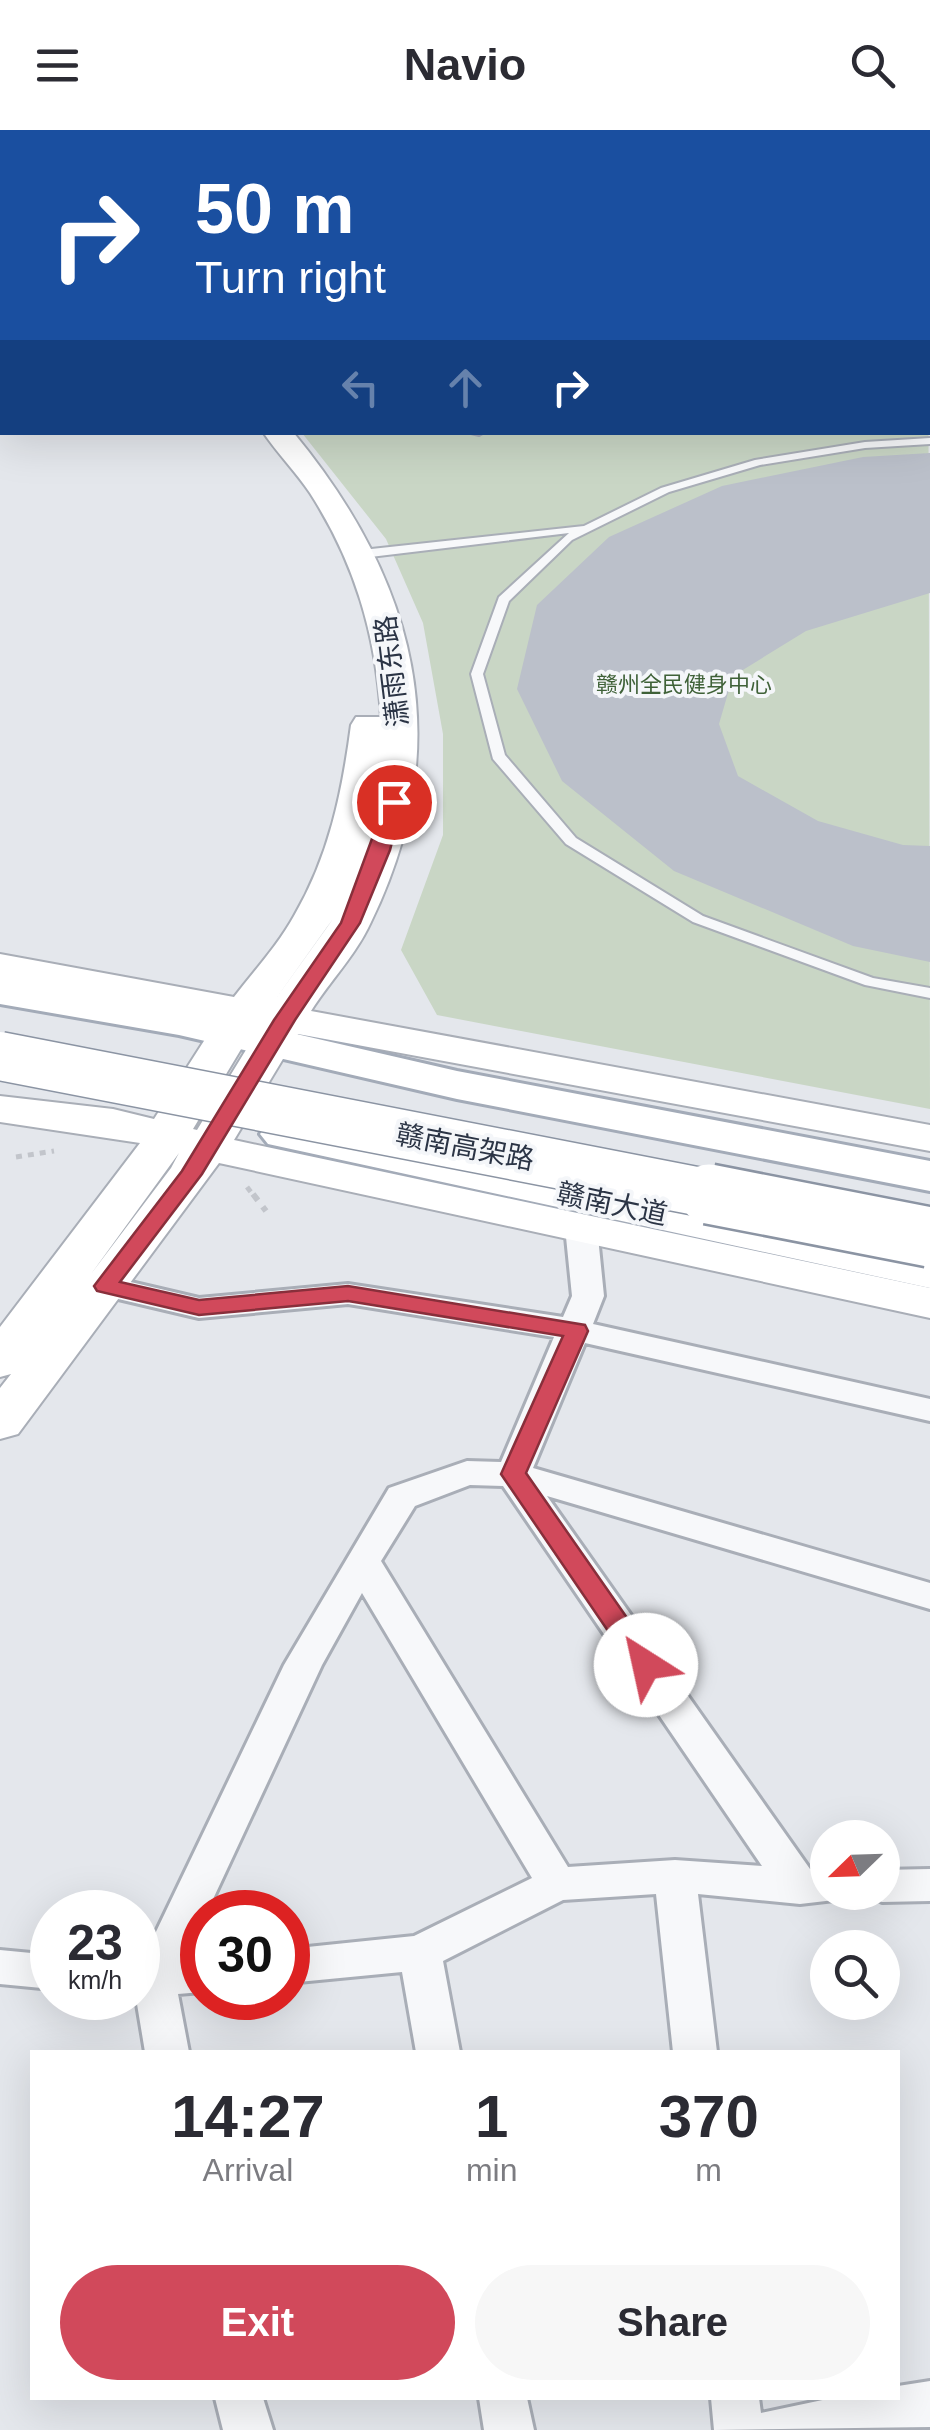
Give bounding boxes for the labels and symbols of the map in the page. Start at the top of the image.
street label: 潇雨东路 [370,614,414,728]
park label: 赣州全民健身中心 [596,672,772,697]
pin [352,760,437,845]
street label: 赣南高架路 [393,1118,537,1176]
street label: 赣南大道 [554,1177,670,1231]
position arrow [594,1613,698,1717]
north arrow [810,1820,900,1910]
speed limit sign: 30 [180,1890,310,2020]

